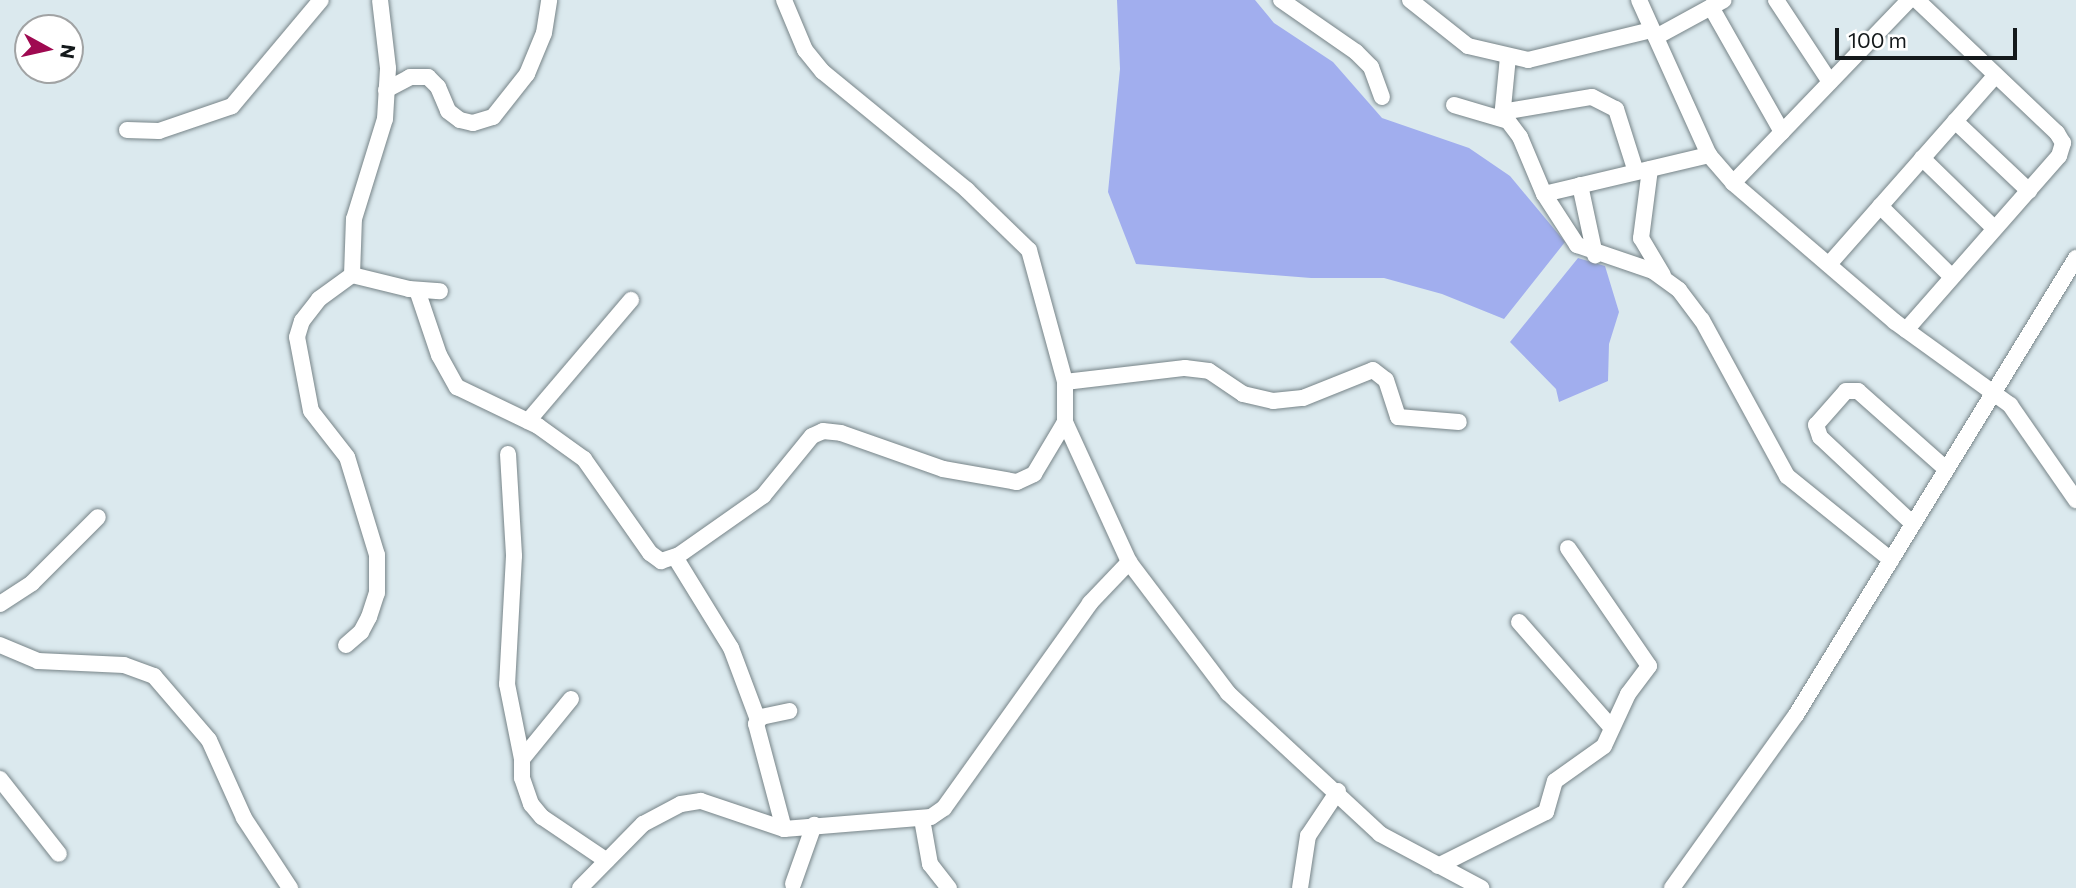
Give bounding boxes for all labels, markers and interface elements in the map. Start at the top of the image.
north arrow [14,14,84,84]
scale bar [1838,14,2020,58]
text: 100 m [1848,27,1907,52]
text: N [56,43,81,60]

